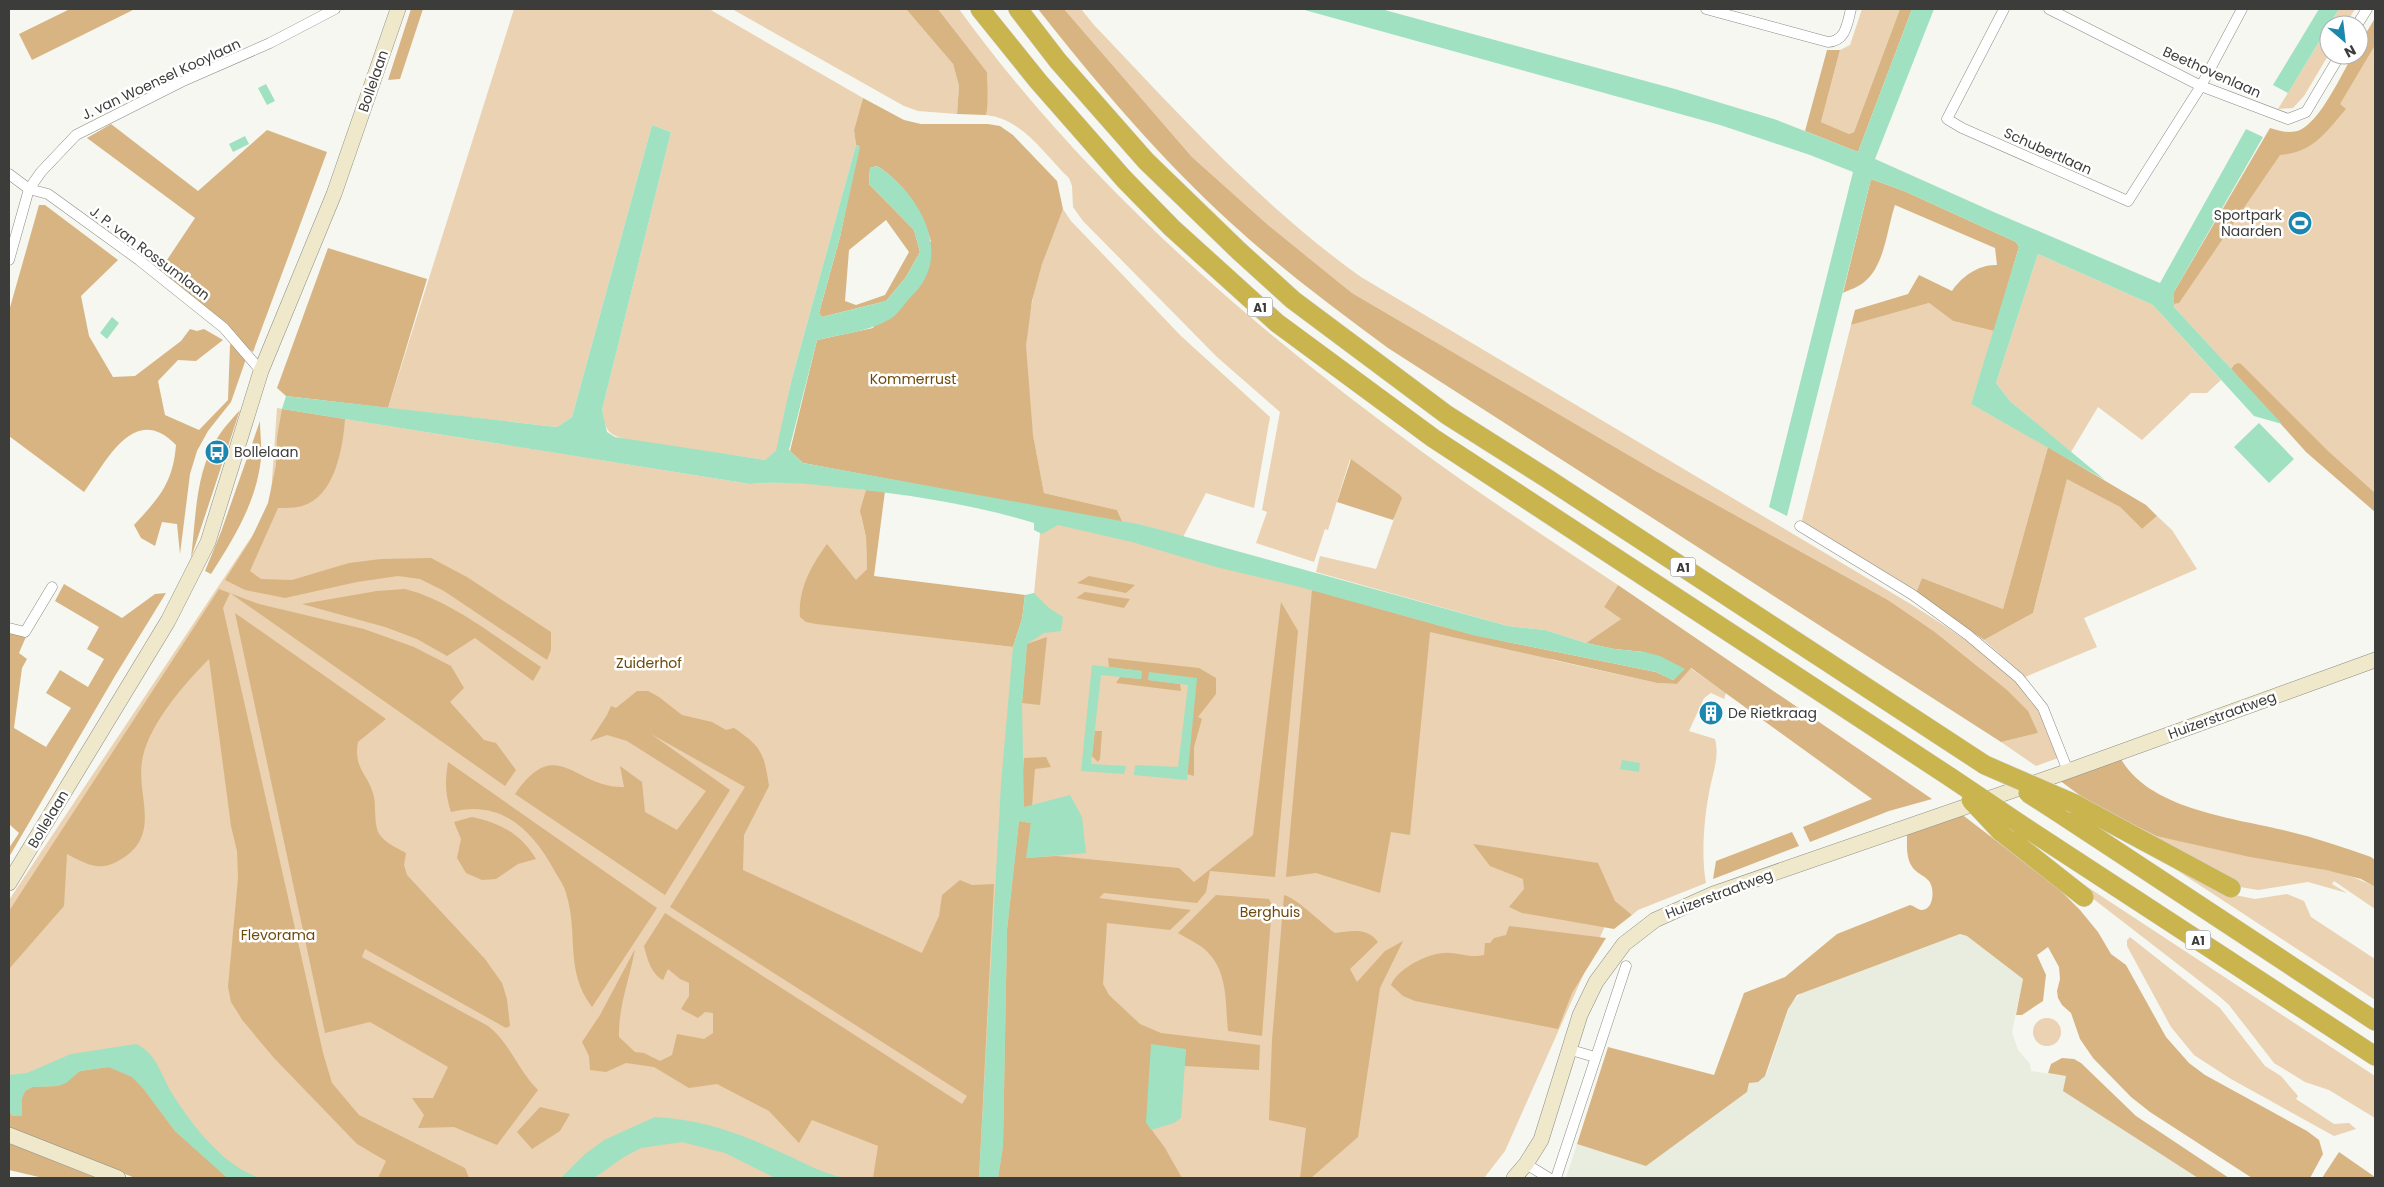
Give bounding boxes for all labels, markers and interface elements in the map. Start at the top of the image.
north arrow [2319,15,2369,65]
street label: J. van Woensel Kooylaan [78,33,244,125]
text: N [2341,40,2359,63]
street label: Beethovenlaan [2160,41,2264,103]
street label: Bollelaan [353,47,393,115]
street label: Schubertlaan [2001,123,2095,179]
street label: J. P. van Rossumlaan [86,201,214,305]
place label: Sportpark Naarden [2214,205,2283,241]
sports icon: Sportpark Naarden [2287,210,2313,236]
road number: A1 [1248,298,1272,316]
park label: Kommerrust [870,369,956,389]
bus stop icon: Bollelaan [204,439,230,465]
place label: Bollelaan [234,442,298,462]
road number: A1 [1670,558,1696,576]
park label: Zuiderhof [616,653,682,673]
street label: Huizerstraatweg [2165,686,2279,744]
building icon: De Rietkraag [1698,700,1724,726]
place label: De Rietkraag [1728,703,1817,723]
street label: Bollelaan [23,786,73,852]
street label: Huizerstraatweg [1662,864,1776,924]
park label: Berghuis [1240,902,1300,922]
park label: Flevorama [241,925,315,945]
road number: A1 [2186,930,2210,950]

